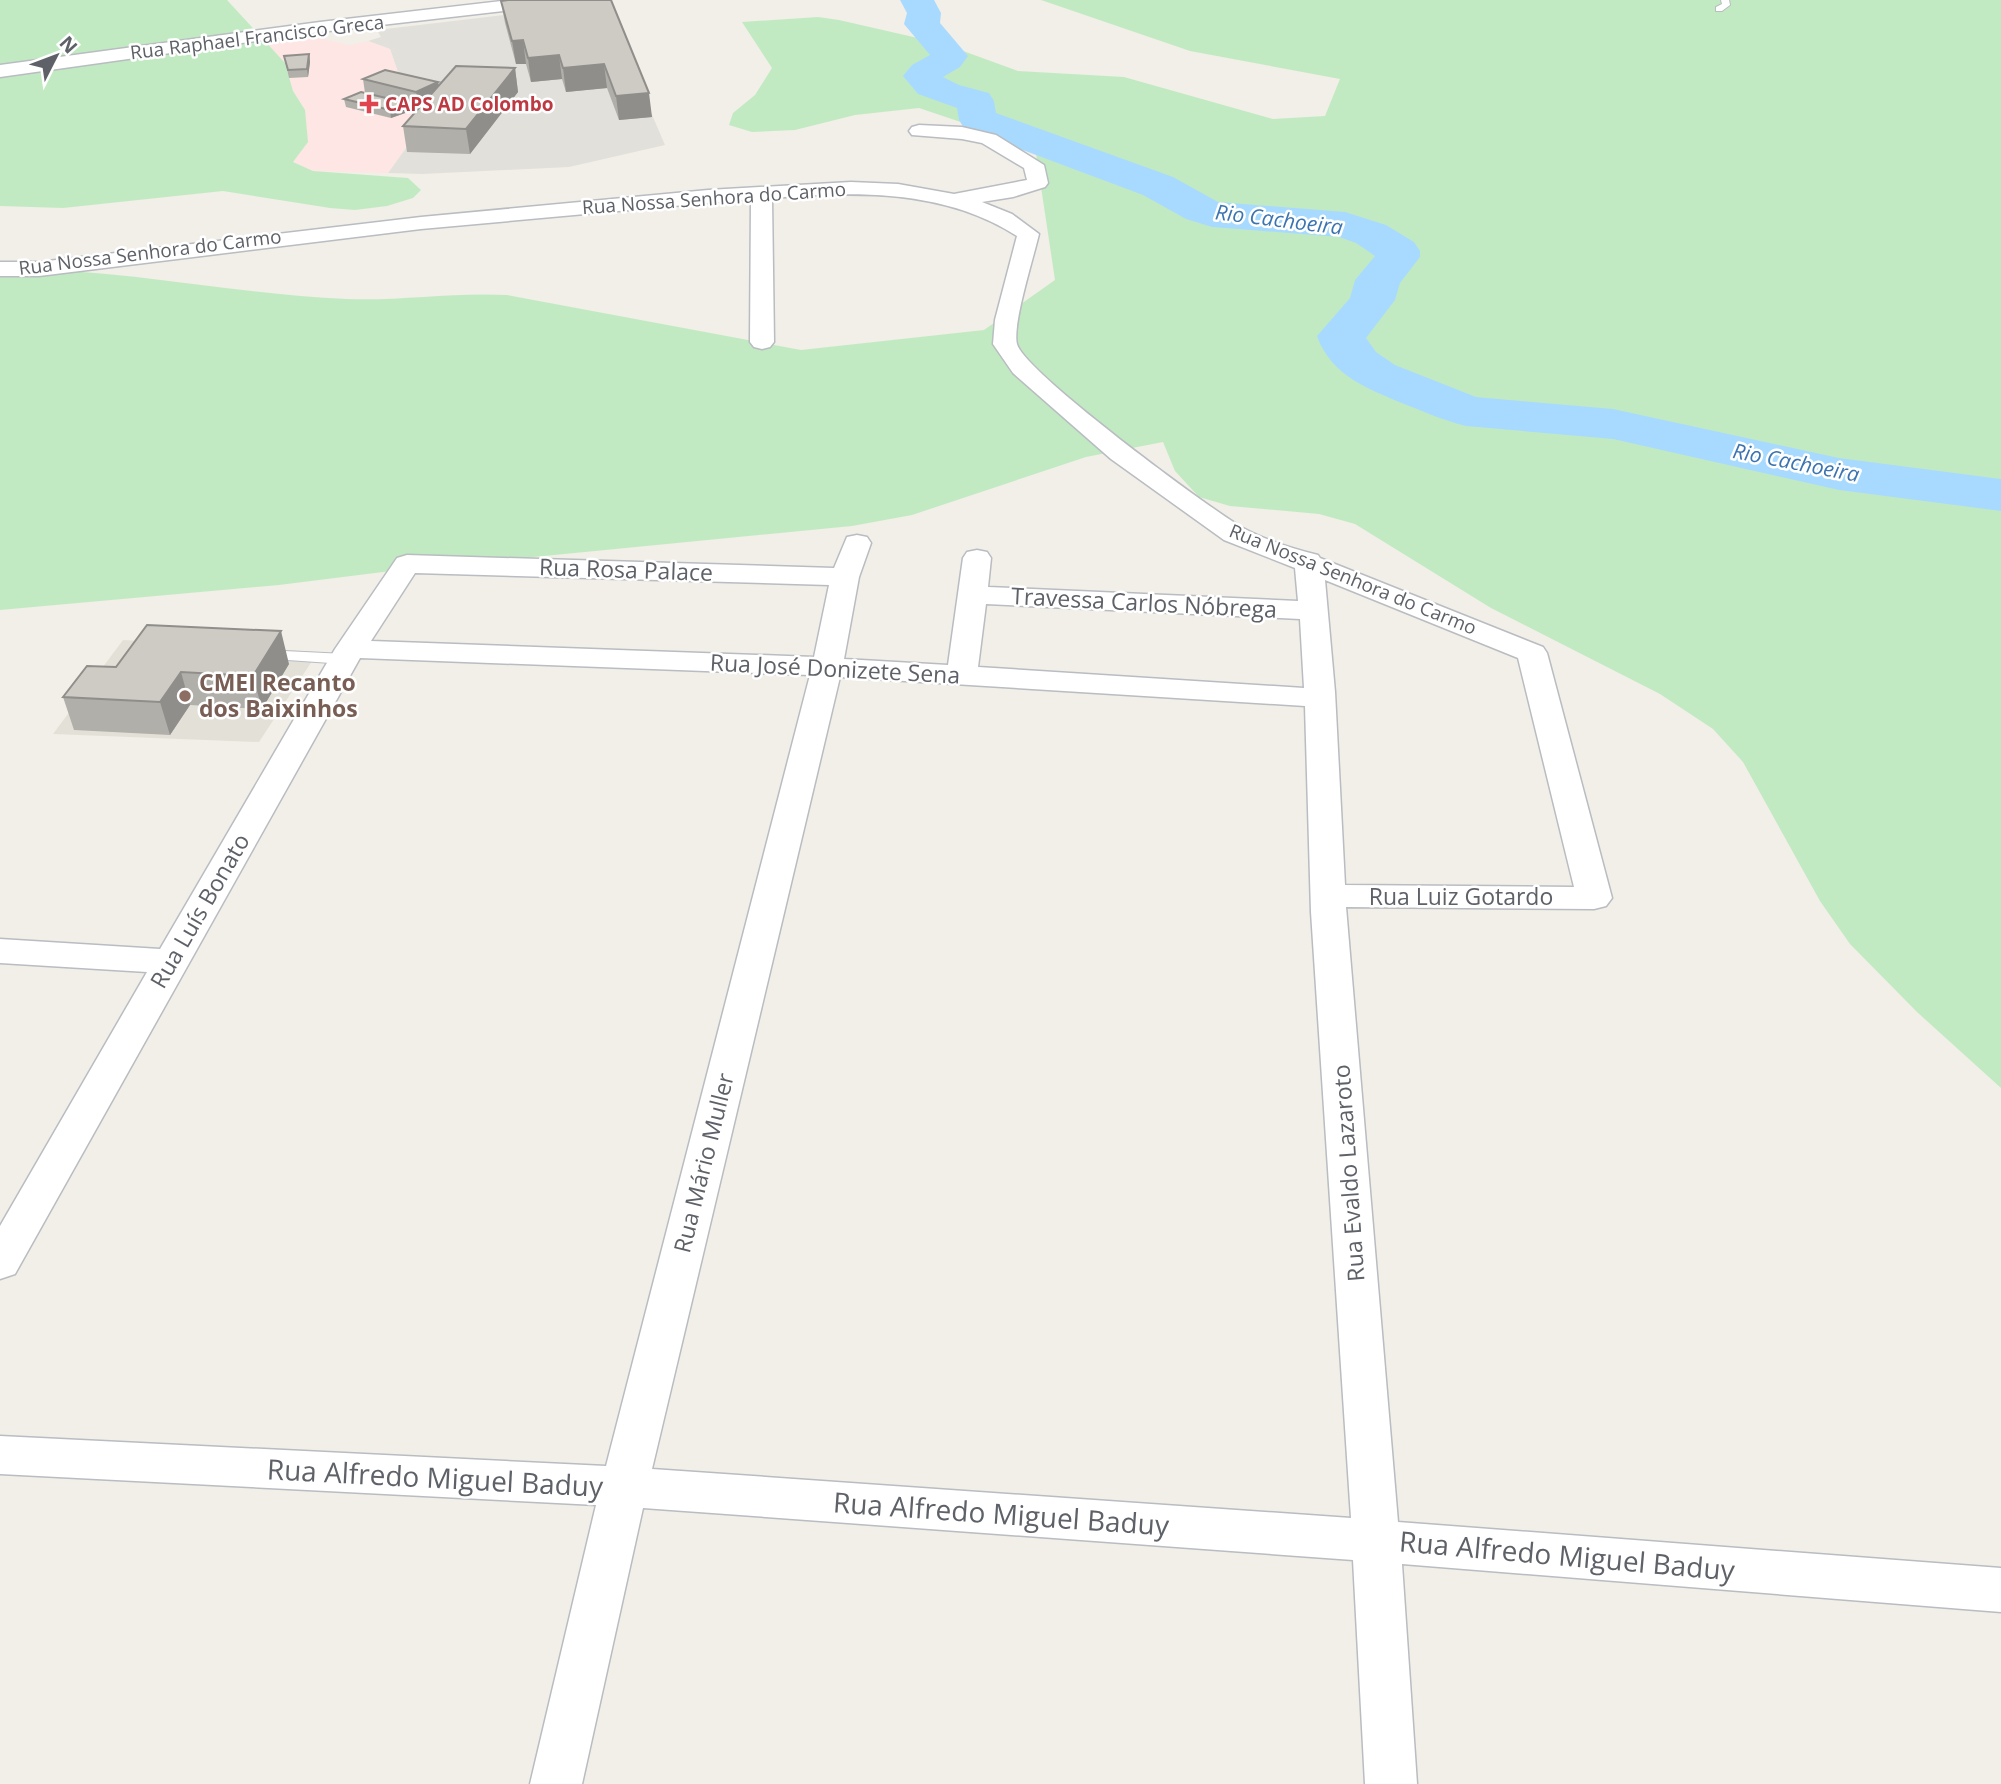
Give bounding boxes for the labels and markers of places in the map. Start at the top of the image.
place label: CAPS AD Colombo [385,91,554,117]
marker: CAPS AD Colombo [359,94,379,114]
place label: CMEI Recanto dos Baixinhos [199,666,358,724]
marker: CMEI Recanto dos Baixinhos [177,688,193,704]

